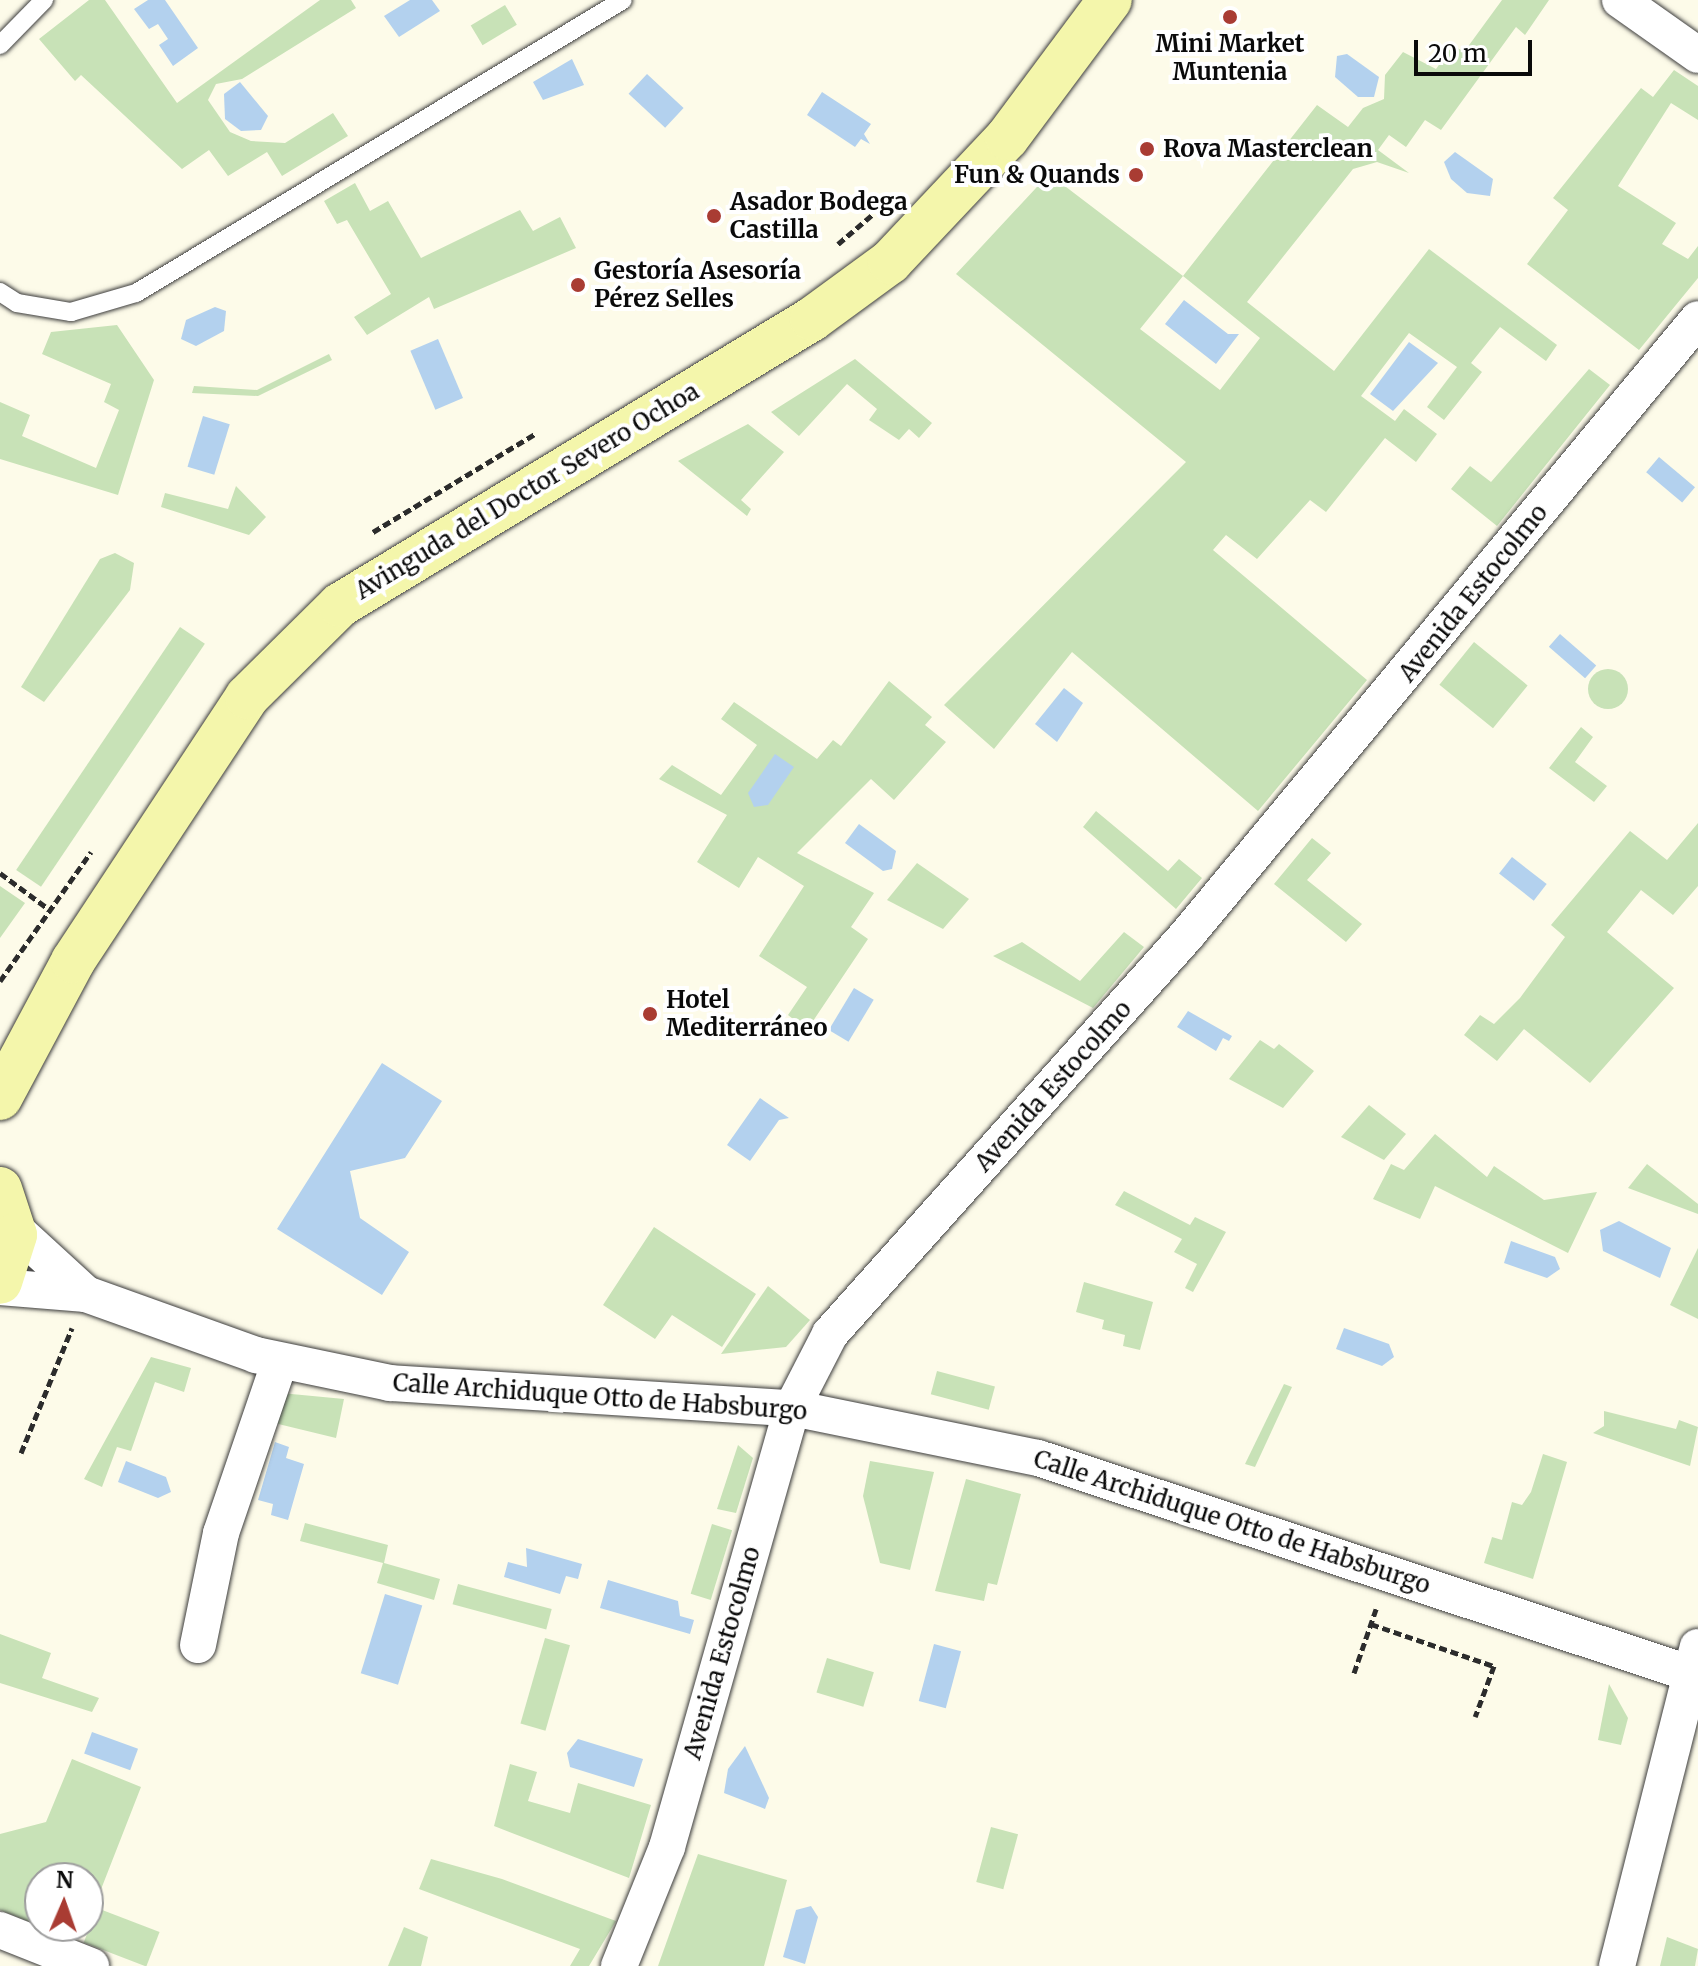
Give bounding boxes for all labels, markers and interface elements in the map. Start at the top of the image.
marker: Mini Market Muntenia [1221,8,1239,26]
scale bar [1418,24,1536,74]
place label: Mini Market Muntenia [1156,30,1304,86]
text: 20 m [1428,38,1487,69]
place label: Rova Masterclean [1163,135,1373,163]
marker: Rova Masterclean [1138,140,1156,158]
place label: Fun & Quands [954,161,1120,189]
marker: Fun & Quands [1127,166,1145,184]
place label: Asador Bodega Castilla [730,188,908,244]
marker: Asador Bodega Castilla [705,207,723,225]
place label: Gestoría Asesoría Pérez Selles [594,257,801,313]
marker: Gestoría Asesoría Pérez Selles [569,276,587,294]
street label: Avinguda del Doctor Severo Ochoa [350,377,704,605]
street label: Avenida Estocolmo [1393,498,1553,688]
place label: Hotel Mediterráneo [666,986,828,1042]
street label: Avenida Estocolmo [969,995,1137,1177]
marker: Hotel Mediterráneo [641,1005,659,1023]
street label: Calle Archiduque Otto de Habsburgo [392,1368,808,1426]
street label: Calle Archiduque Otto de Habsburgo [1030,1444,1434,1600]
street label: Avenida Estocolmo [678,1543,766,1763]
north arrow [24,1862,104,1942]
text: N [56,1866,74,1894]

